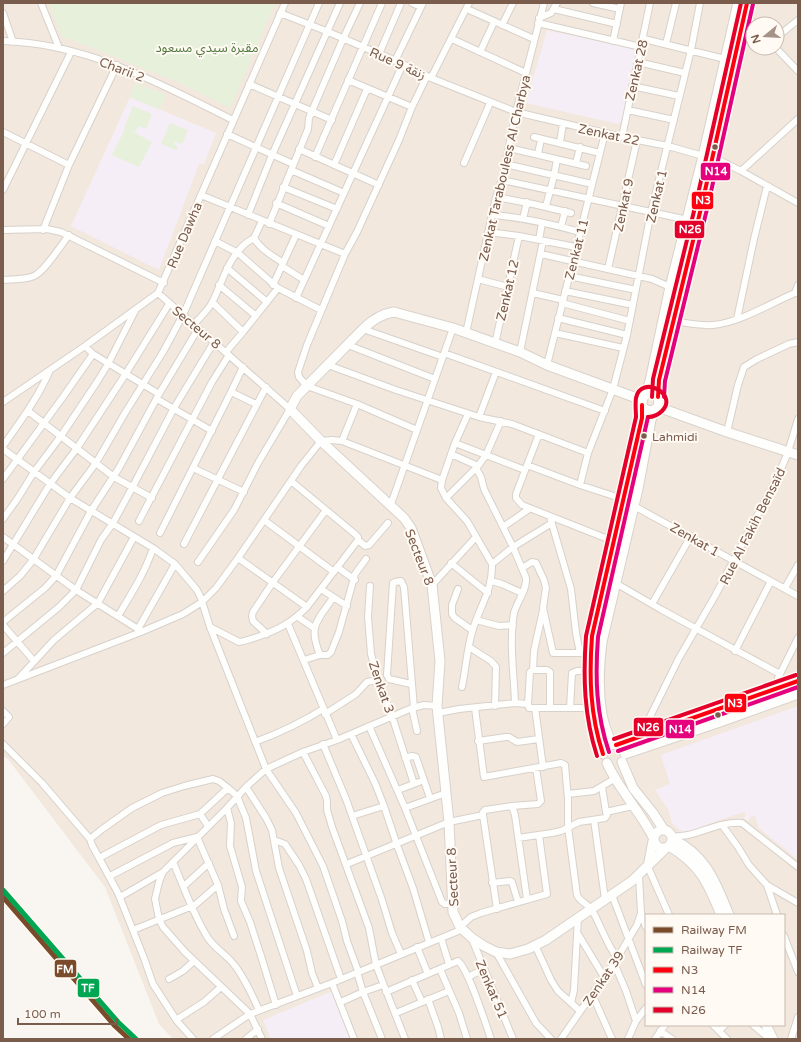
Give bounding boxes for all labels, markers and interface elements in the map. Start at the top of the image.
north arrow [745,16,785,56]
text: N [748,33,764,45]
street label: Zenkat 28 [622,38,652,102]
park label: مقبرة سيدي مسعود [155,40,259,58]
street label: Rue 9 زنقة [367,44,428,83]
street label: Charii 2 [97,54,147,86]
street label: Zenkat Tarabouless Al Charbya [476,73,534,263]
street label: Zenkat 22 [577,121,641,149]
unlabelled marker [710,142,720,152]
line badge: N14 [700,162,731,181]
text: N14 [705,165,727,178]
street label: Zenkat 1 [643,168,671,224]
street label: Zenkat 9 [611,177,637,233]
line badge: N3 [691,191,714,210]
text: N3 [695,194,711,207]
street label: Rue Dawha [164,200,206,271]
street label: Zenkat 11 [562,217,592,281]
line badge: N26 [674,220,705,239]
text: N26 [679,223,701,236]
street label: Zenkat 12 [493,258,523,322]
street label: Secteur 8 [169,303,224,353]
place label: Lahmidi [652,430,698,444]
marker: Lahmidi [639,431,649,441]
street label: Rue Al Fakih Bensaïd [716,465,789,588]
street label: Zenkat 1 [667,519,722,560]
street label: Secteur 8 [401,527,437,588]
street label: Zenkat 3 [365,659,397,716]
line badge: N3 [724,693,747,713]
text: N3 [727,697,743,710]
unlabelled marker [713,710,723,720]
line badge: N26 [633,717,664,737]
line badge: N14 [665,719,695,739]
text: N26 [637,721,659,734]
text: N14 [669,723,691,736]
street label: Secteur 8 [443,847,463,907]
legend [645,914,785,1026]
text: Railway FM [681,923,747,937]
text: Railway TF [681,943,743,957]
street label: Zenkat 39 [580,948,628,1009]
street label: Zenkat 51 [472,958,511,1021]
line badge: FM [54,959,77,978]
text: FM [56,963,74,976]
text: N3 [681,963,698,977]
line badge: TF [77,978,100,998]
text: TF [80,982,95,995]
text: N14 [681,983,706,997]
scale bar [18,1000,117,1026]
text: N26 [681,1003,706,1017]
text: 100 m [24,1007,61,1021]

